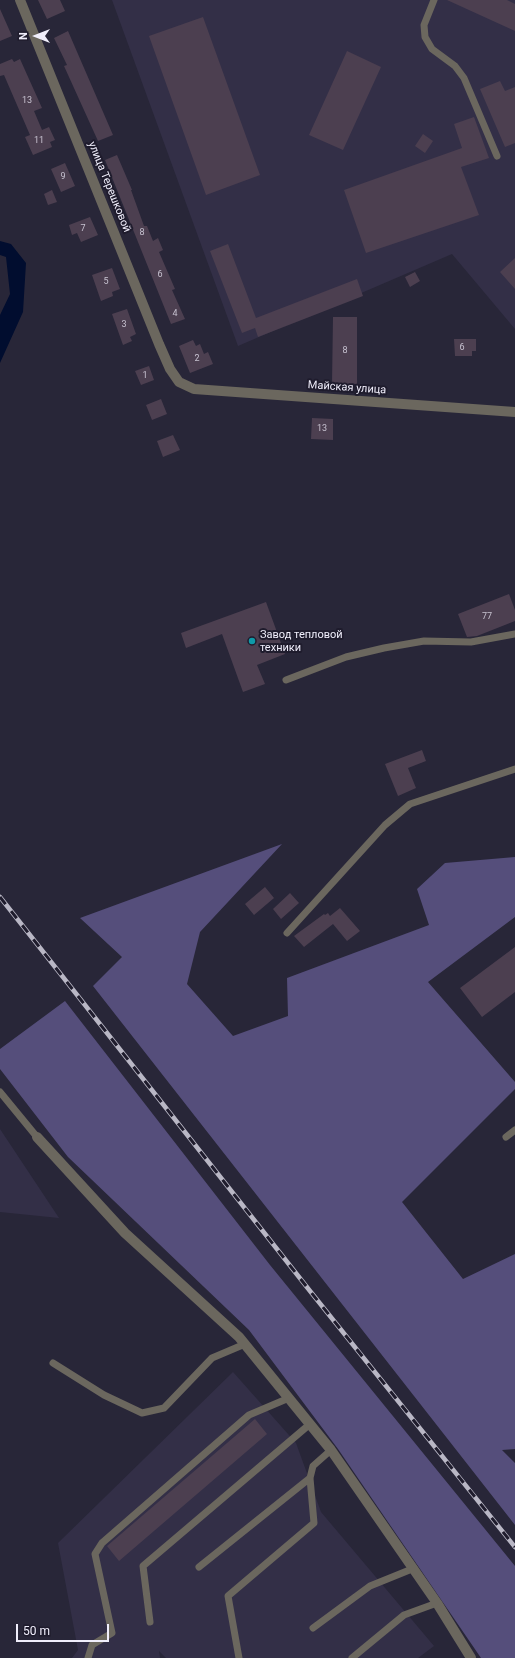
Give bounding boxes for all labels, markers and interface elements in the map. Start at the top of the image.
north arrow [16,16,56,56]
text: N [17,32,30,40]
house number: 13 [22,96,32,106]
house number: 11 [34,136,44,146]
street label: улица Терешковой [85,140,133,234]
house number: 9 [60,172,66,182]
house number: 7 [80,224,86,234]
house number: 8 [139,228,145,238]
house number: 6 [157,270,163,280]
house number: 5 [103,277,109,287]
house number: 4 [172,309,178,319]
house number: 3 [121,320,127,330]
house number: 6 [459,343,465,353]
house number: 8 [342,346,348,356]
house number: 2 [194,354,200,364]
house number: 1 [142,371,148,381]
street label: Майская улица [307,379,387,397]
house number: 13 [317,424,327,434]
house number: 77 [482,612,492,622]
place label: Завод тепловой техники [260,628,343,654]
marker: Завод тепловой техники [247,636,257,646]
scale bar [18,1616,111,1642]
text: 50 m [23,1624,50,1638]

